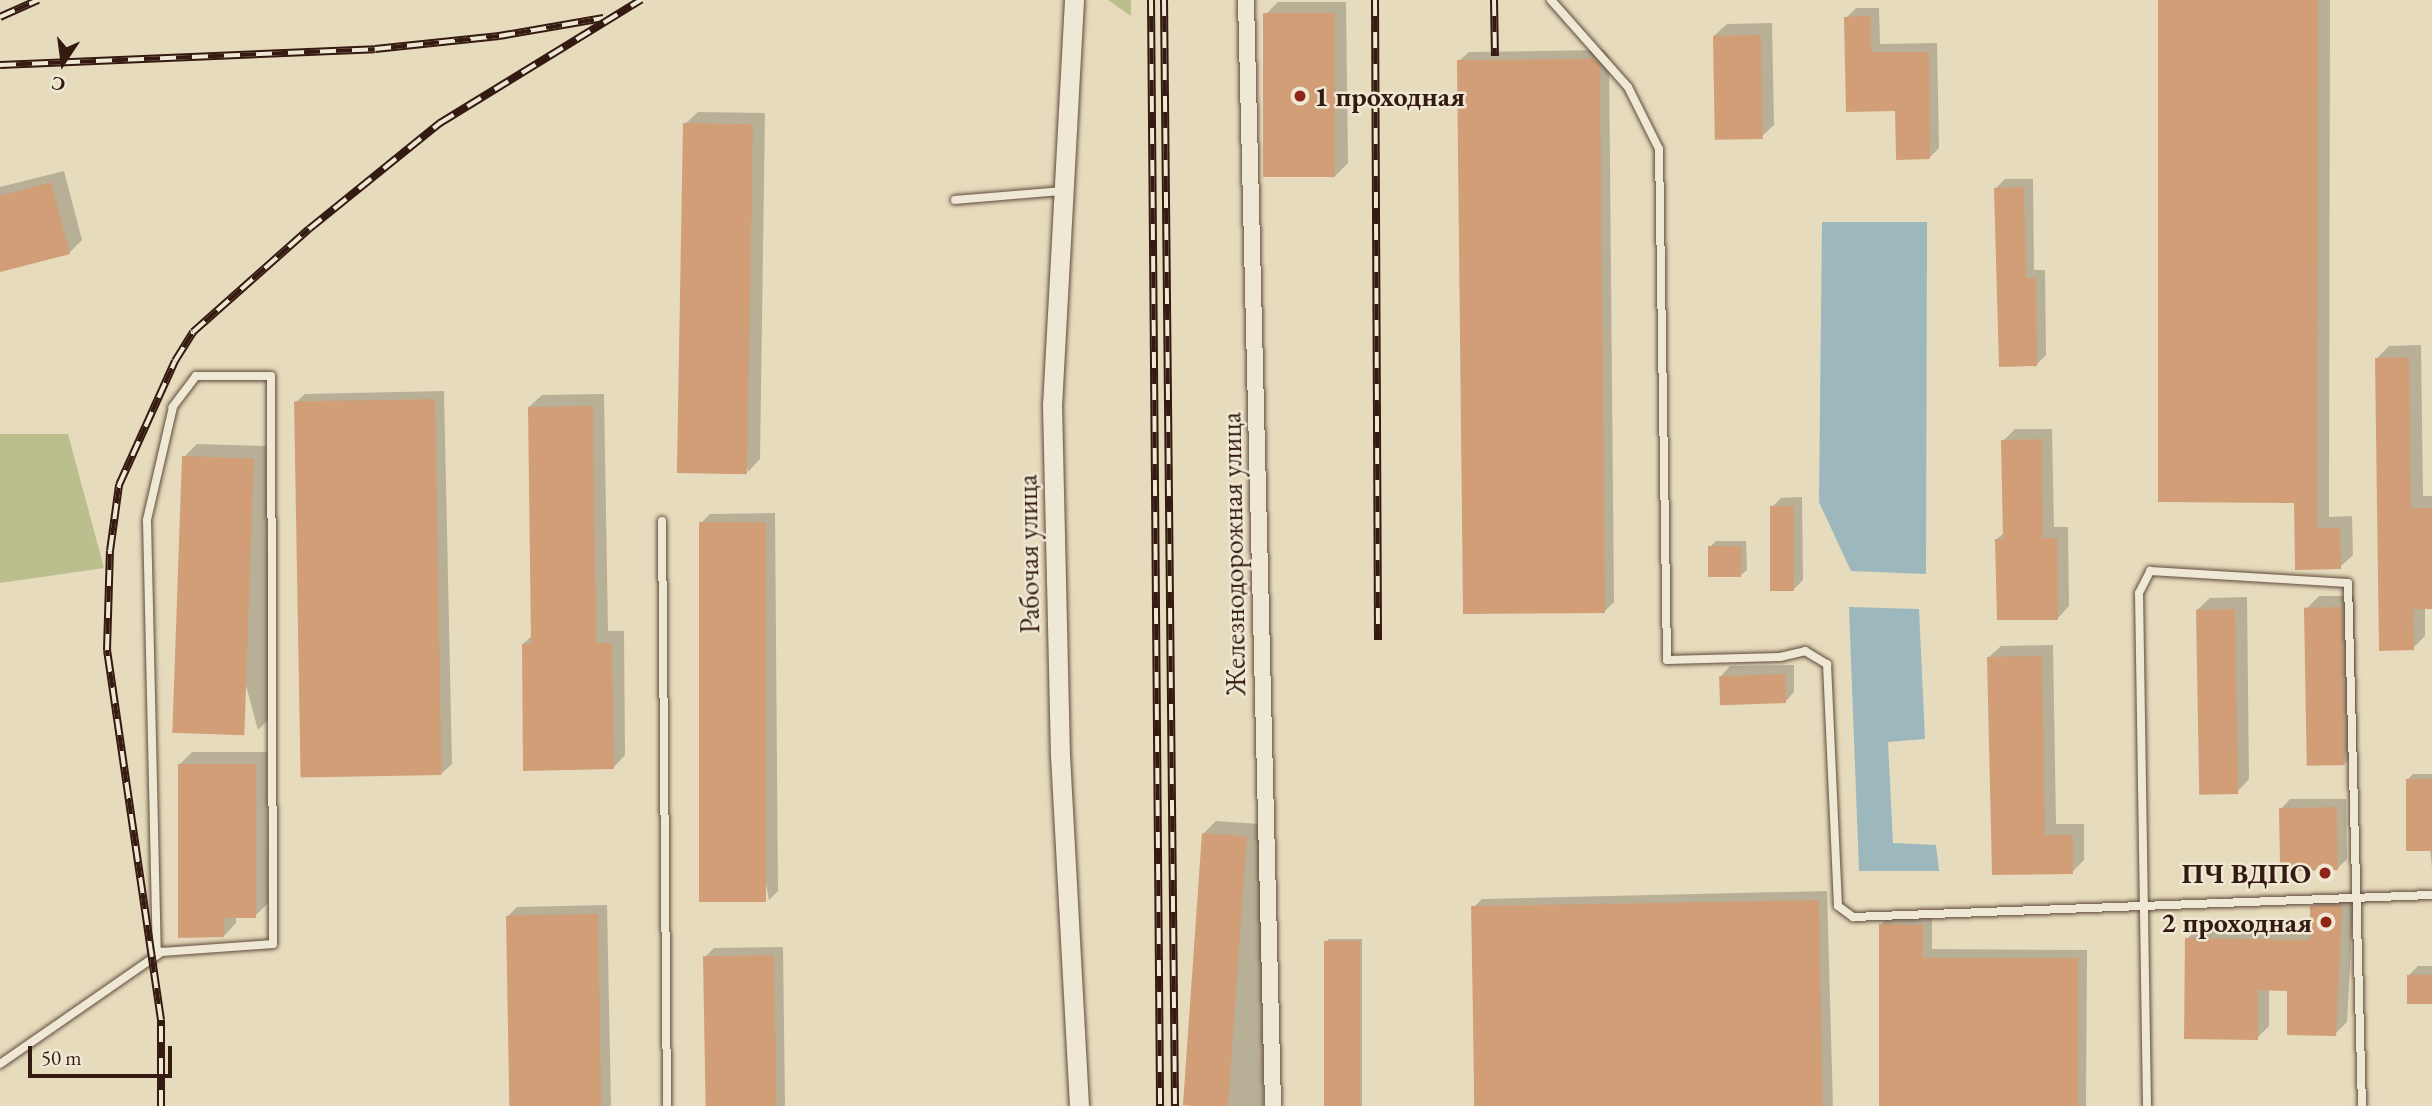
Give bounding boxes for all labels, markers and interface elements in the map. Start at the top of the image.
north arrow [28,28,98,98]
text: С [49,70,68,98]
place label: 1 проходная [1314,79,1465,113]
marker: 1 проходная [1292,88,1308,104]
street label: Железнодорожная улица [1214,412,1252,696]
street label: Рабочая улица [1010,474,1046,634]
place label: ПЧ ВДПО [2182,856,2311,890]
marker: ПЧ ВДПО [2317,865,2333,881]
place label: 2 проходная [2161,905,2312,939]
marker: 2 проходная [2318,914,2334,930]
scale bar [32,1032,175,1076]
text: 50 m [41,1044,82,1071]

